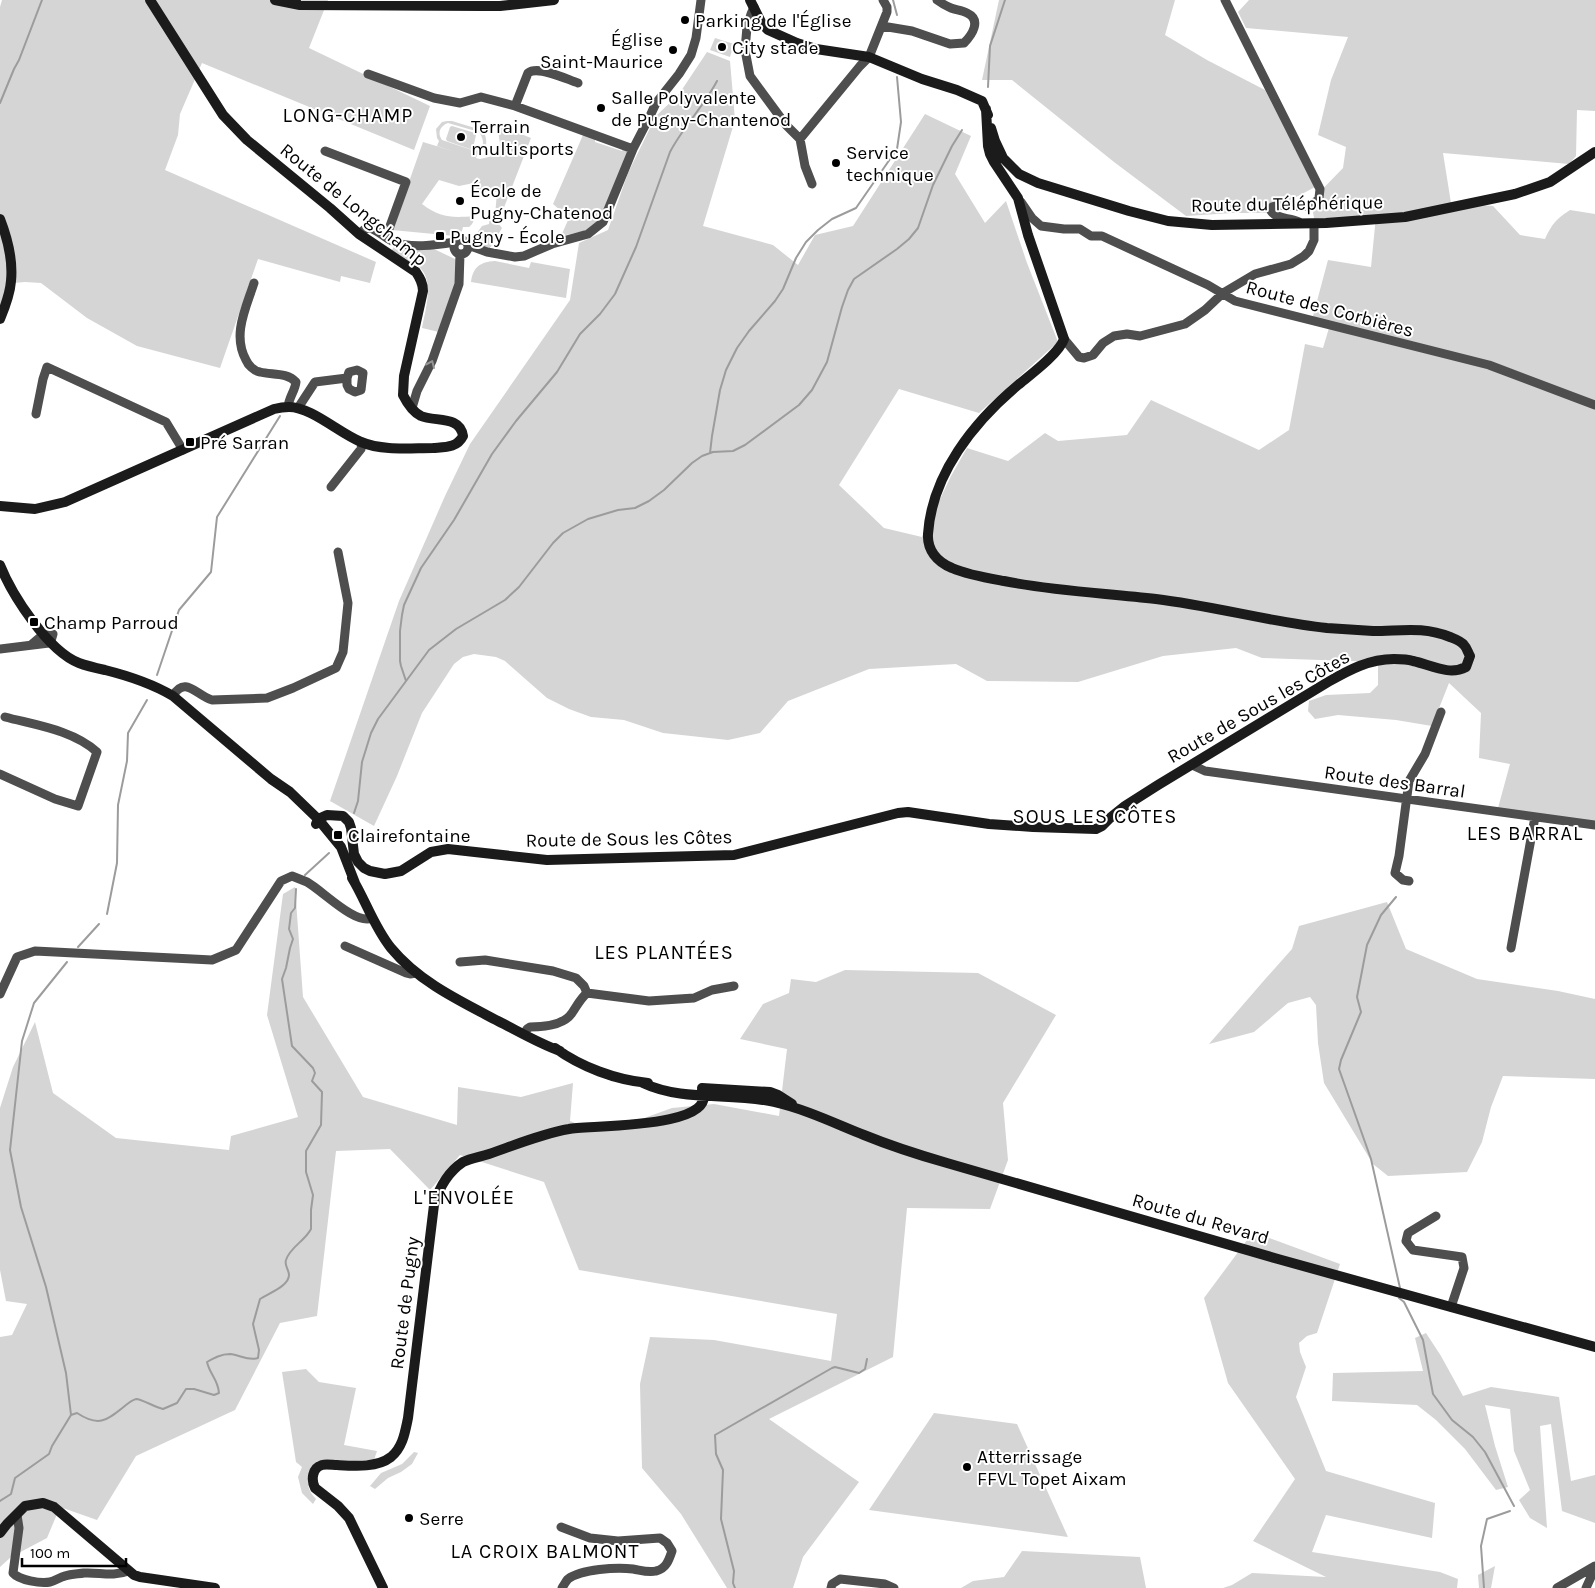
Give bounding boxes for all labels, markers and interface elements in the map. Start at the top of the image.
place label: Parking de l'Église [695,9,851,32]
marker: Parking de l'Église [679,14,691,26]
place label: Église Saint-Maurice [540,28,663,73]
place label: City stade [732,37,818,59]
marker: City stade [716,41,728,53]
marker: Église Saint-Maurice [667,44,679,56]
place label: Salle Polyvalente de Pugny-Chantenod [611,87,791,131]
marker: Salle Polyvalente de Pugny-Chantenod [595,102,607,114]
district label: LONG-CHAMP [283,104,413,127]
place label: Terrain multisports [471,116,574,160]
marker: Terrain multisports [455,131,467,143]
street label: Route de Longchamp [276,139,431,271]
place label: Service technique [846,142,934,186]
marker: Service technique [830,157,842,169]
place label: École de Pugny-Chatenod [470,179,613,224]
street label: Route du Téléphérique [1191,191,1383,217]
marker: École de Pugny-Chatenod [454,195,466,207]
place label: Pugny - École [450,225,565,248]
marker: Pugny - École [434,230,446,242]
street label: Route des Corbières [1244,276,1416,342]
one-way arrow [424,360,434,369]
place label: Pré Sarran [200,432,289,454]
marker: Pré Sarran [184,436,196,448]
place label: Champ Parroud [44,612,179,634]
marker: Champ Parroud [28,616,40,628]
street label: Route de Sous les Côtes [1163,646,1354,768]
street label: Route des Barral [1323,761,1467,803]
district label: SOUS LES CÔTES [1013,804,1177,828]
district label: LES BARRAL [1467,822,1583,845]
place label: Clairefontaine [348,825,471,847]
street label: Route de Sous les Côtes [525,826,733,852]
marker: Clairefontaine [332,829,344,841]
district label: LES PLANTÉES [594,940,734,964]
district label: L'ENVOLÉE [413,1185,515,1209]
street label: Route du Revard [1130,1189,1272,1249]
street label: Route de Pugny [386,1235,424,1371]
place label: Atterrissage FFVL Topet Aixam [977,1446,1126,1490]
marker: Atterrissage FFVL Topet Aixam [961,1461,973,1473]
place label: Serre [419,1508,464,1530]
marker: Serre [403,1512,415,1524]
scale bar [22,1536,126,1568]
district label: LA CROIX BALMONT [451,1540,640,1563]
text: 100 m [30,1544,70,1562]

